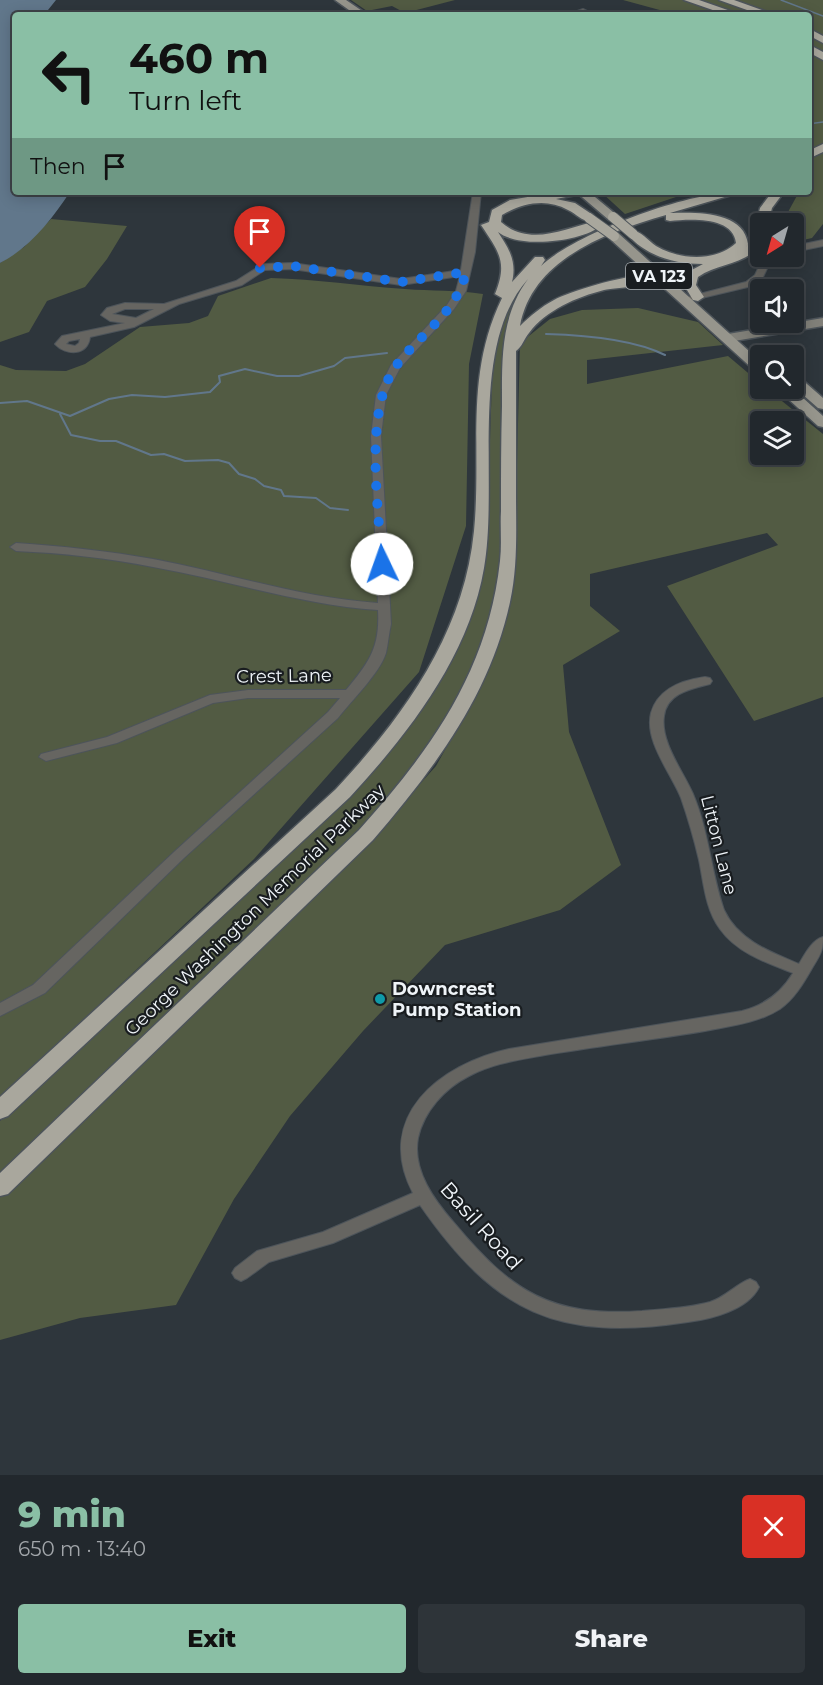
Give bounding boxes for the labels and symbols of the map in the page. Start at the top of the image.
pin [234,206,285,268]
north arrow [750,213,804,267]
road number: VA 123 [626,263,692,289]
position arrow [350,532,414,596]
street label: Crest Lane [236,664,332,688]
street label: George Washington Memorial Parkway [120,779,390,1040]
street label: Litton Lane [696,793,742,897]
place label: Downcrest Pump Station [392,978,522,1021]
marker: Downcrest Pump Station [373,992,387,1006]
street label: Basil Road [435,1176,528,1275]

